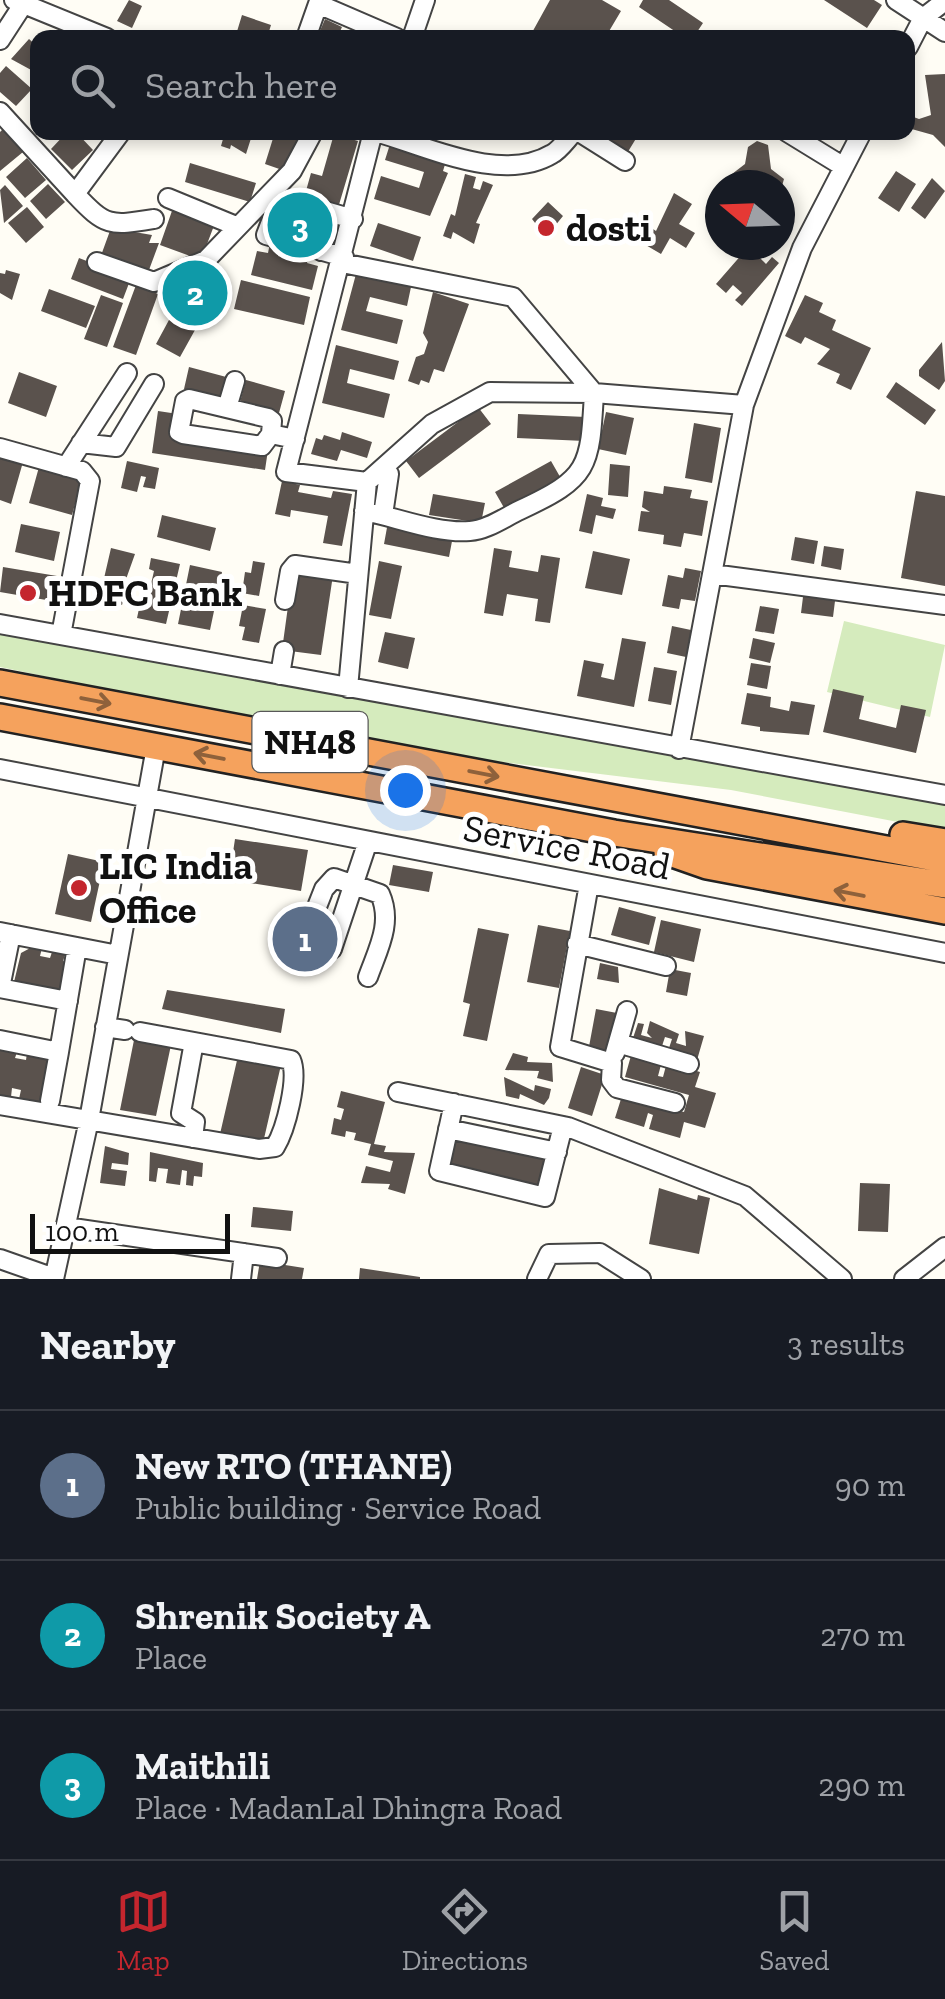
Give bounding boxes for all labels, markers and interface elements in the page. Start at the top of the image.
search box [30,30,915,140]
icon: search [65,58,120,113]
text: Search here [145,62,337,108]
north arrow [705,170,795,260]
pin: 3 [268,188,332,262]
place label: dosti [566,205,651,251]
marker: dosti [535,217,557,239]
pin: 2 [162,256,228,330]
place label: HDFC Bank [48,570,243,616]
marker: HDFC Bank [17,582,39,604]
one-way arrow [79,692,112,711]
road number: NH48 [252,712,368,772]
one-way arrow [194,746,226,765]
your location [380,765,431,816]
one-way arrow [467,766,499,785]
street label: Service Road [460,804,674,890]
place label: LIC India Office [99,843,253,933]
marker: LIC India Office [68,877,90,899]
one-way arrow [833,883,866,902]
pin: 1 [272,902,338,976]
scale bar [30,1209,230,1254]
text: 100 m [45,1215,119,1248]
text: Nearby [40,1319,176,1370]
text: 3 results [787,1325,905,1363]
text: New RTO (THANE) [135,1443,452,1489]
text: 1 [66,1466,79,1504]
text: 90 m [835,1466,905,1504]
text: Public building · Service Road [135,1489,541,1527]
text: Shrenik Society A [135,1593,430,1639]
text: 2 [64,1616,81,1654]
text: 270 m [820,1616,905,1654]
text: Place [135,1639,207,1677]
text: Maithili [135,1743,270,1789]
text: 3 [64,1766,81,1804]
text: 290 m [818,1766,905,1804]
text: Place · MadanLal Dhingra Road [135,1789,562,1827]
tab: Map [116,1884,171,1977]
tab: Directions [402,1884,528,1977]
tab: Saved [759,1884,829,1977]

